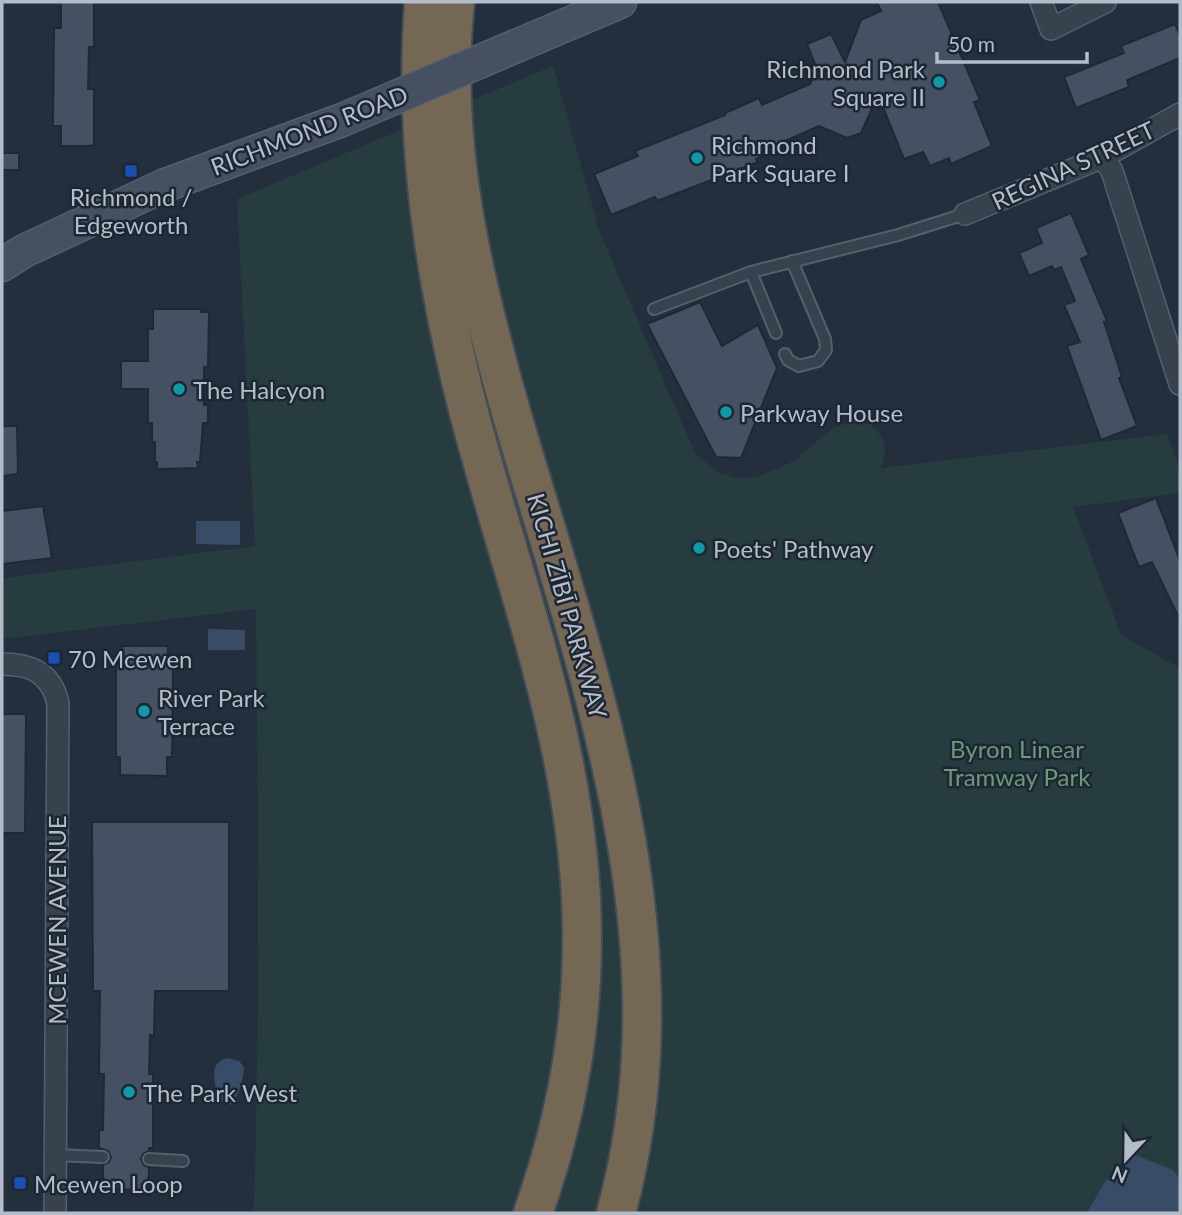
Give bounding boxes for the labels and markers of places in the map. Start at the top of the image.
place label: Richmond Park Square II [766,54,926,111]
marker: Richmond Park Square II [931,74,947,90]
place label: Richmond Park Square I [711,130,850,187]
marker: Richmond Park Square I [689,150,705,166]
marker: Richmond / Edgeworth [123,163,139,179]
place label: Richmond / Edgeworth [70,182,192,239]
place label: The Halcyon [193,375,325,404]
marker: The Halcyon [171,381,187,397]
place label: Parkway House [740,398,903,427]
marker: Parkway House [718,404,734,420]
place label: Poets' Pathway [713,534,874,563]
marker: Poets' Pathway [691,540,707,556]
place label: 70 Mcewen [68,644,192,673]
marker: 70 Mcewen [46,650,62,666]
place label: River Park Terrace [158,683,265,740]
marker: River Park Terrace [136,703,152,719]
place label: The Park West [143,1078,297,1107]
marker: The Park West [121,1084,137,1100]
place label: Mcewen Loop [34,1169,183,1198]
marker: Mcewen Loop [12,1175,28,1191]

